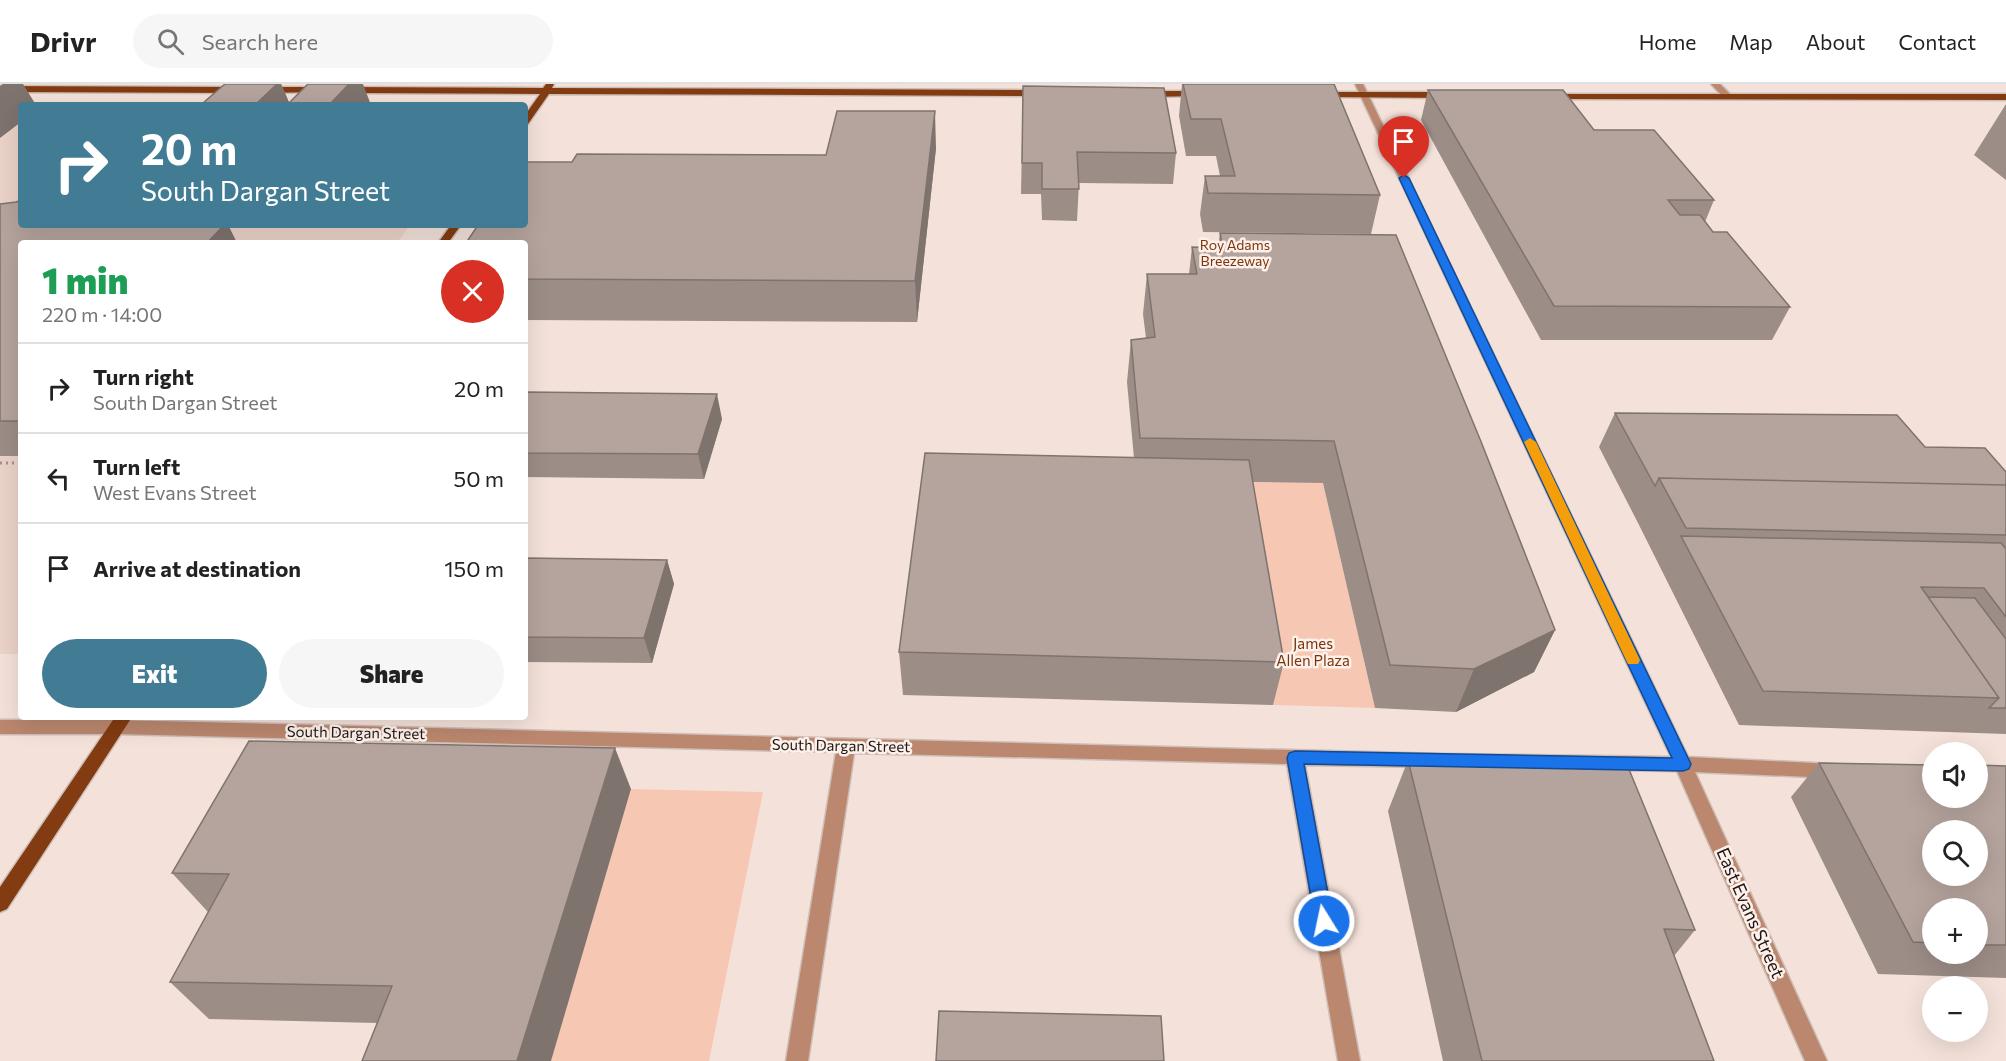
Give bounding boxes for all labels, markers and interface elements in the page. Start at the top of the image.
search box [133,14,553,68]
text: Drivr [30,24,97,58]
icon: search [154,25,187,58]
text: Search here [202,28,318,55]
text: Home [1639,29,1696,54]
text: Map [1729,29,1773,54]
text: About [1806,29,1865,54]
text: Contact [1898,29,1976,54]
pin [1378,116,1429,178]
text: 20 m [141,122,237,174]
icon: arrive [1387,125,1420,158]
icon: right [42,126,120,204]
text: South Dargan Street [141,174,390,207]
park label: Roy Adams Breezeway [1200,236,1270,269]
text: 1 min [42,257,128,301]
button: close [441,260,504,323]
text: 220 m · 14:00 [42,302,162,326]
text: Turn right [93,363,194,390]
icon: right [42,372,75,405]
text: 20 m [454,375,504,402]
text: South Dargan Street [93,390,278,414]
text: Turn left [93,453,180,480]
icon: left [42,462,75,495]
text: 50 m [454,465,504,492]
text: West Evans Street [93,480,257,504]
icon: arrive [42,552,75,585]
text: Arrive at destination [93,555,301,582]
text: 150 m [444,555,504,582]
park label: James Allen Plaza [1276,634,1350,669]
button: Exit [42,639,267,708]
button: Share [279,639,504,708]
street label: South Dargan Street [287,722,425,742]
street label: South Dargan Street [772,735,910,755]
map controls [1922,742,1988,1042]
button: sound [1922,742,1988,808]
button: search [1922,820,1988,886]
street label: East Evans Street [1712,844,1790,981]
position arrow [1292,889,1356,953]
button: + [1922,898,1988,964]
button: − [1922,976,1988,1042]

